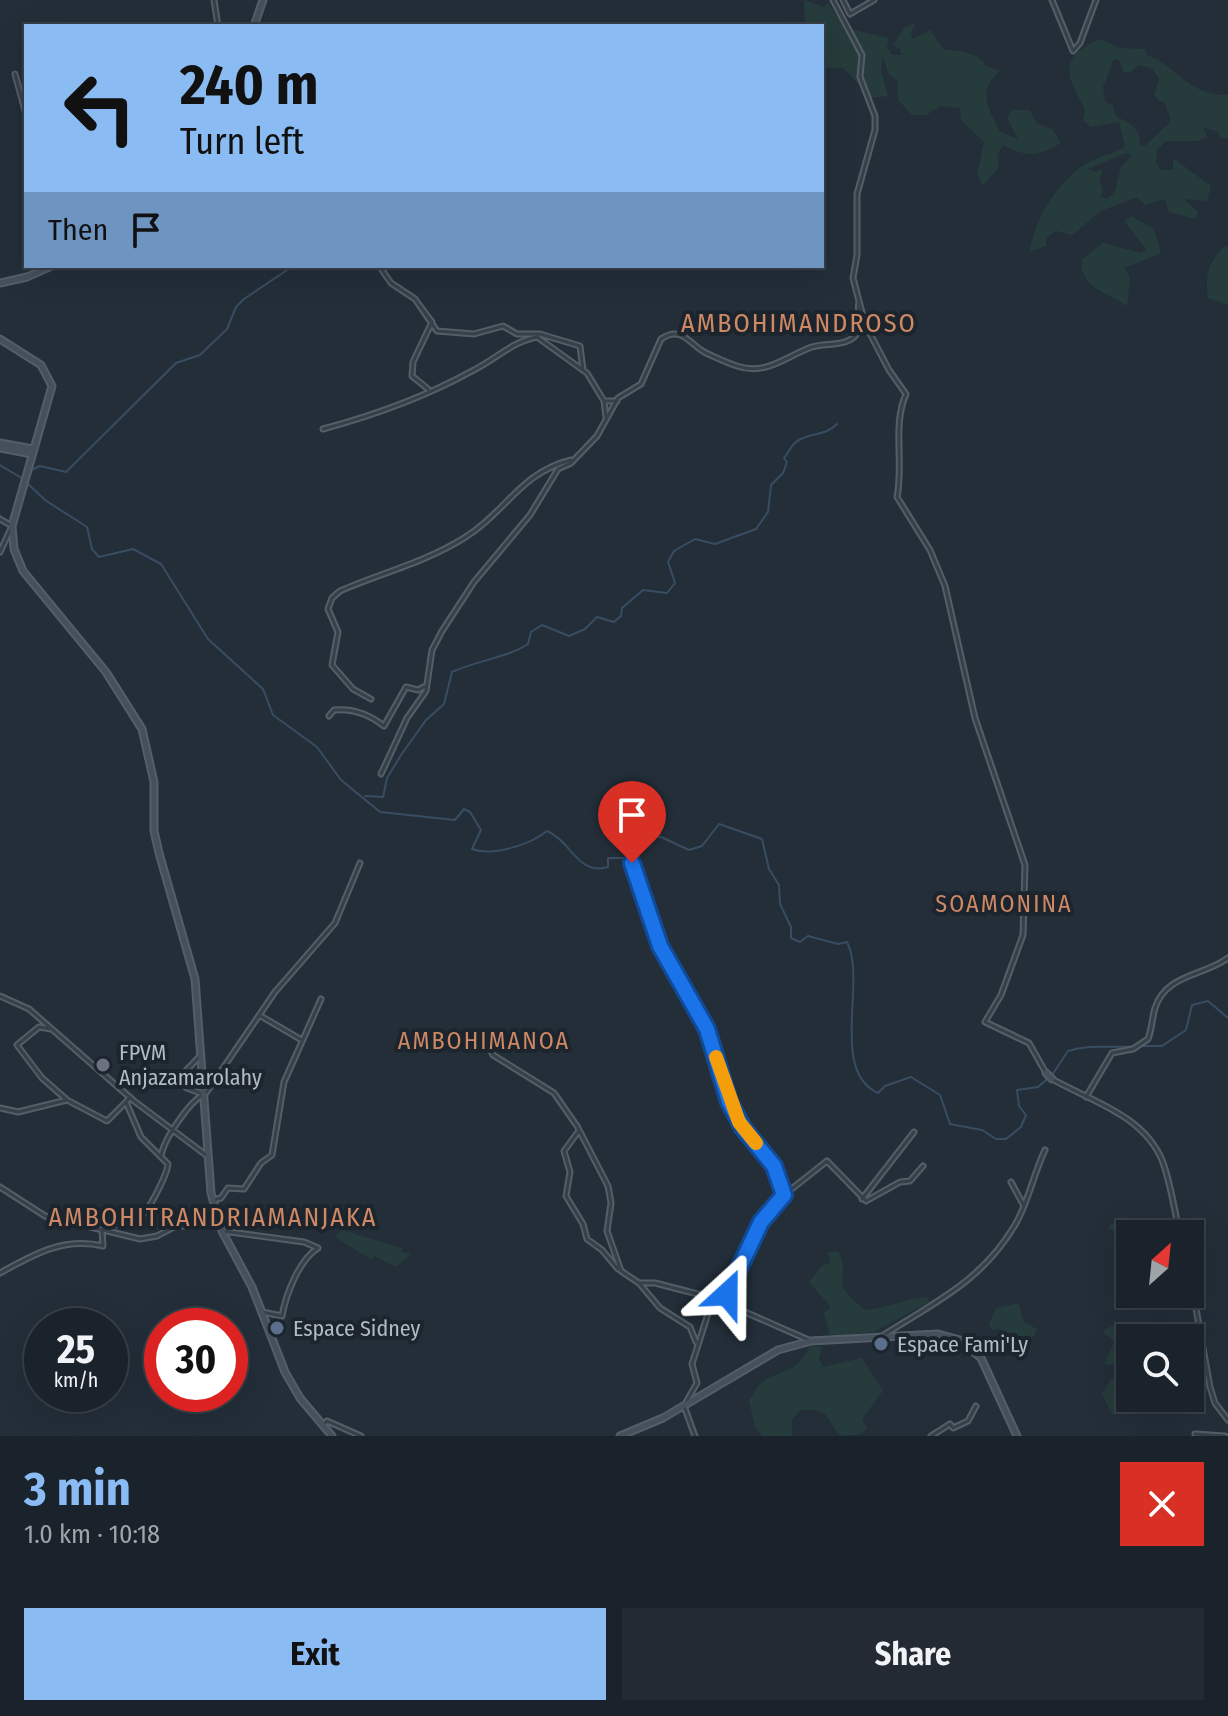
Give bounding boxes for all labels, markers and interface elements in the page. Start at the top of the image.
text: 240 m [180,52,319,119]
icon: left [48,56,152,160]
text: Turn left [180,120,304,164]
icon: arrive [124,208,168,252]
text: Then [48,212,108,248]
district label: AMBOHIMANDROSO [681,308,917,339]
pin [598,781,666,863]
icon: arrive [610,793,654,837]
district label: SOAMONINA [935,890,1073,918]
district label: AMBOHIMANOA [398,1027,570,1055]
place label: FPVM Anjazamarolahy [119,1039,262,1091]
marker: FPVM Anjazamarolahy [94,1056,112,1074]
district label: AMBOHITRANDRIAMANJAKA [49,1202,377,1233]
north arrow [1116,1220,1204,1308]
map controls [1116,1220,1204,1412]
position arrow [685,1252,769,1336]
speed limit sign: 30 [144,1308,248,1412]
place label: Espace Sidney [293,1315,421,1342]
marker: Espace Sidney [268,1319,286,1337]
button: search [1116,1324,1204,1412]
text: 25 [57,1326,95,1374]
place label: Espace Fami'Ly [897,1331,1028,1358]
marker: Espace Fami'Ly [872,1335,890,1353]
text: km/h [54,1368,98,1392]
text: 3 min [24,1460,131,1518]
button: close [1120,1462,1204,1546]
text: 1.0 km · 10:18 [24,1519,160,1550]
button: Exit [24,1608,606,1700]
button: Share [622,1608,1204,1700]

